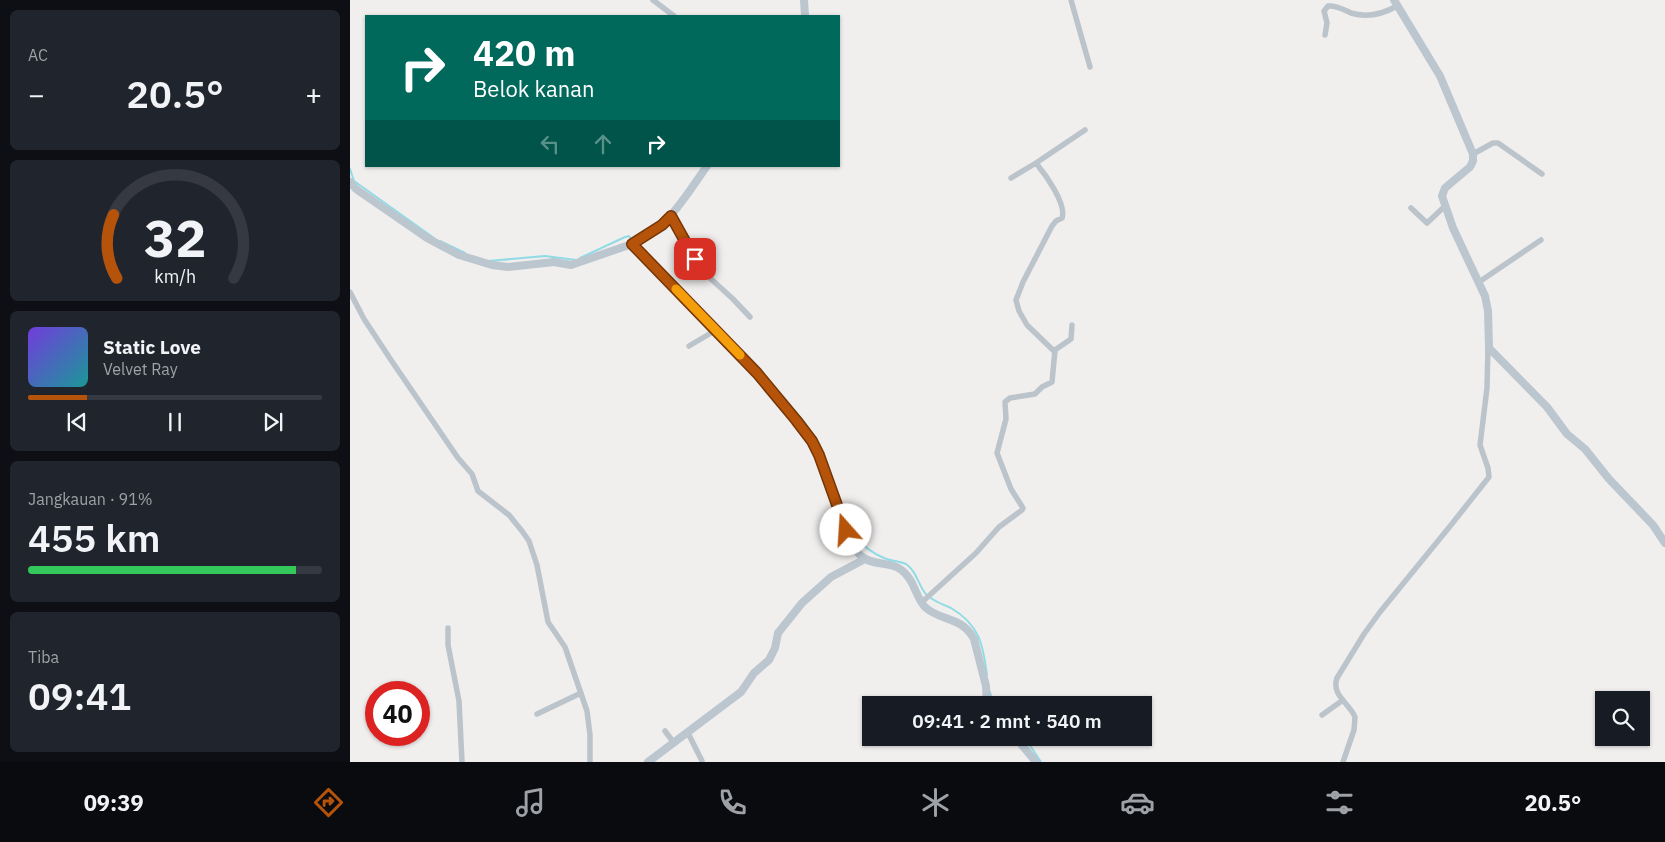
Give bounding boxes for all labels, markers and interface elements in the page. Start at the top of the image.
text: 420 m [473,30,576,76]
icon: right [390,35,455,100]
text: AC [28,45,48,65]
text: 20.5° [126,69,224,118]
text: Belok kanan [473,74,595,103]
text: − [28,76,45,113]
text: + [305,76,322,113]
icon: left [536,130,564,158]
icon: ahead [589,130,617,158]
icon: right [642,130,670,158]
text: 32 [144,204,206,271]
pin [674,238,716,280]
icon: arrive [681,245,709,273]
text: km/h [154,265,196,288]
text: Static Love [103,335,201,359]
text: Velvet Ray [103,359,178,379]
icon: previous [63,408,91,436]
icon: pause [161,408,189,436]
icon: next [259,408,287,436]
text: Jangkauan · 91% [28,489,153,509]
position arrow [819,503,871,555]
text: 455 km [28,513,160,562]
text: Tiba [28,647,59,667]
text: 09:41 [28,671,131,720]
speed limit sign: 40 [365,681,430,746]
map controls [1595,691,1650,746]
button: search [1595,691,1650,746]
text: 09:41 · 2 mnt · 540 m [912,709,1102,733]
icon: directions [311,785,346,820]
icon: music [513,785,548,820]
icon: phone [715,785,750,820]
icon: climate [918,785,953,820]
icon: car [1120,785,1155,820]
icon: filters [1322,785,1357,820]
text: 09:39 [84,788,144,817]
text: 20.5° [1525,788,1581,817]

